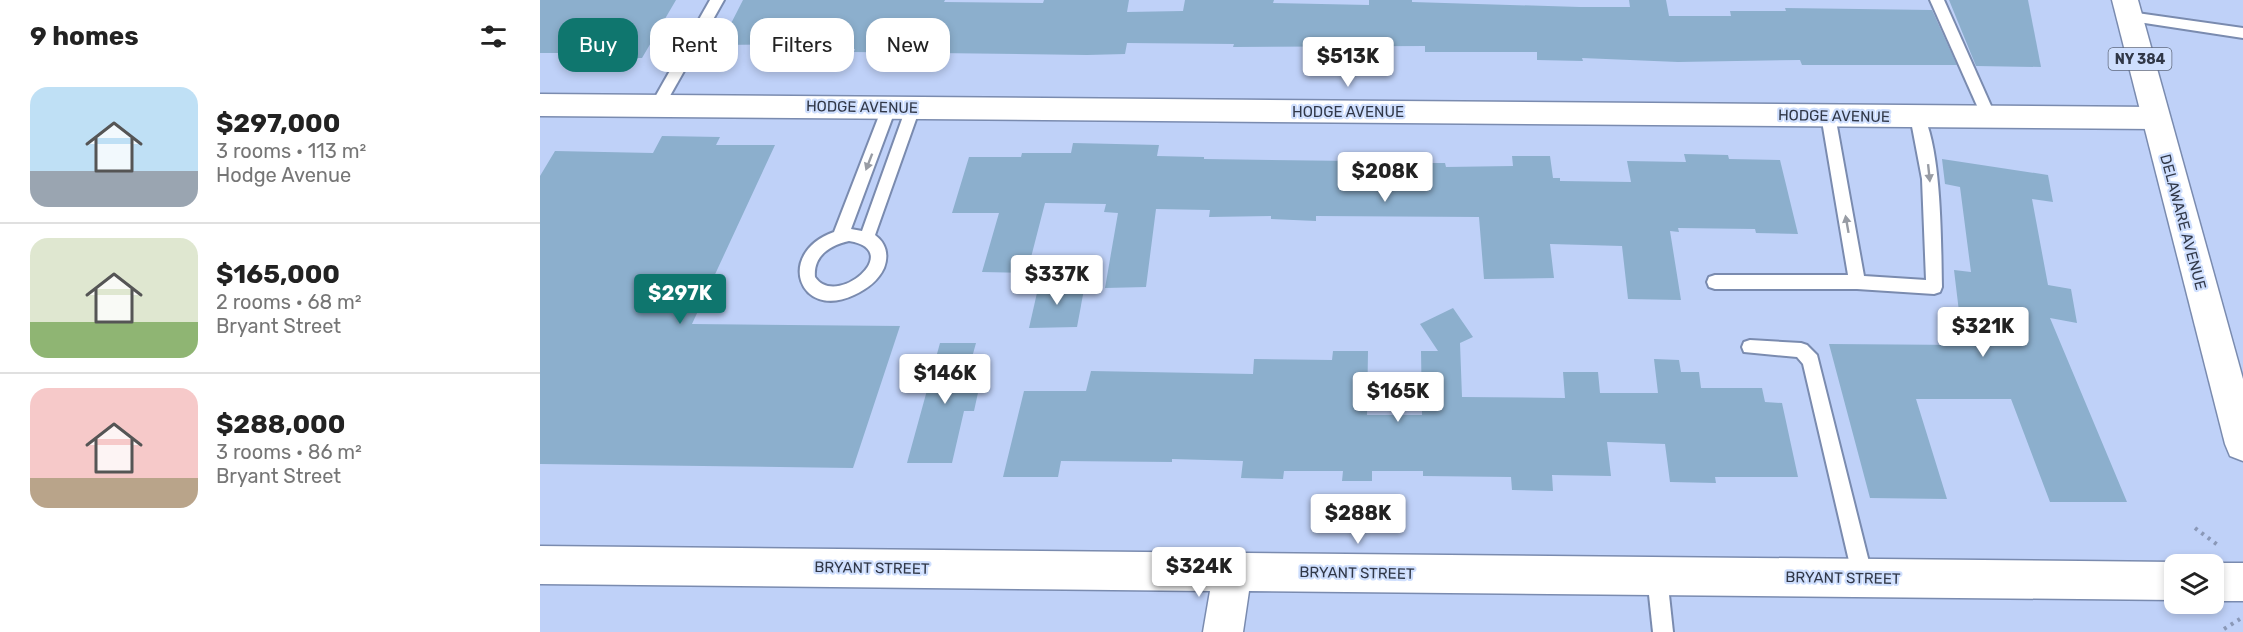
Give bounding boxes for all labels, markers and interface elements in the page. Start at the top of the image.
chip: Buy [558,18,638,72]
chip: Rent [650,18,738,72]
chip: Filters [750,18,854,72]
chip: New [866,18,950,72]
icon: filters [477,20,510,53]
text: 9 homes [30,21,139,52]
pin: $513K [1306,37,1390,88]
text: $513K [1317,44,1379,68]
road number: NY 384 [2108,48,2172,70]
street label: HODGE AVENUE [806,97,918,117]
street label: HODGE AVENUE [1292,103,1404,121]
street label: HODGE AVENUE [1778,106,1890,126]
text: $297,000 [216,108,340,139]
icon: home [78,111,150,183]
text: 3 rooms · 113 m² [216,139,366,163]
pin: $208K [1343,152,1427,203]
street label: DELAWARE AVENUE [2156,152,2210,292]
one-way arrow [863,153,873,171]
text: $208K [1352,159,1418,183]
text: Hodge Avenue [216,163,351,187]
one-way arrow [1924,164,1934,183]
one-way arrow [1842,215,1851,234]
pin: $337K [1015,255,1099,306]
text: $165,000 [216,259,340,290]
icon: home [78,262,150,334]
text: $337K [1025,262,1089,286]
pin: $297K [638,274,722,325]
text: $297K [648,281,712,305]
text: 2 rooms · 68 m² [216,290,362,314]
pin: $321K [1941,307,2025,358]
text: Bryant Street [216,314,341,338]
text: $321K [1952,314,2014,338]
pin: $146K [903,354,987,405]
text: $146K [913,361,977,385]
pin: $165K [1356,372,1440,423]
text: $165K [1367,379,1429,403]
text: $288,000 [216,409,345,440]
icon: home [78,412,150,484]
text: 3 rooms · 86 m² [216,440,362,464]
text: Bryant Street [216,464,341,488]
pin: $288K [1316,494,1400,545]
text: $288K [1325,501,1391,525]
pin: $324K [1157,547,1241,598]
text: $324K [1166,554,1232,578]
map controls [2164,554,2224,614]
button: layers [2164,554,2224,614]
street label: BRYANT STREET [814,558,930,578]
street label: BRYANT STREET [1299,563,1415,583]
street label: BRYANT STREET [1785,568,1901,588]

